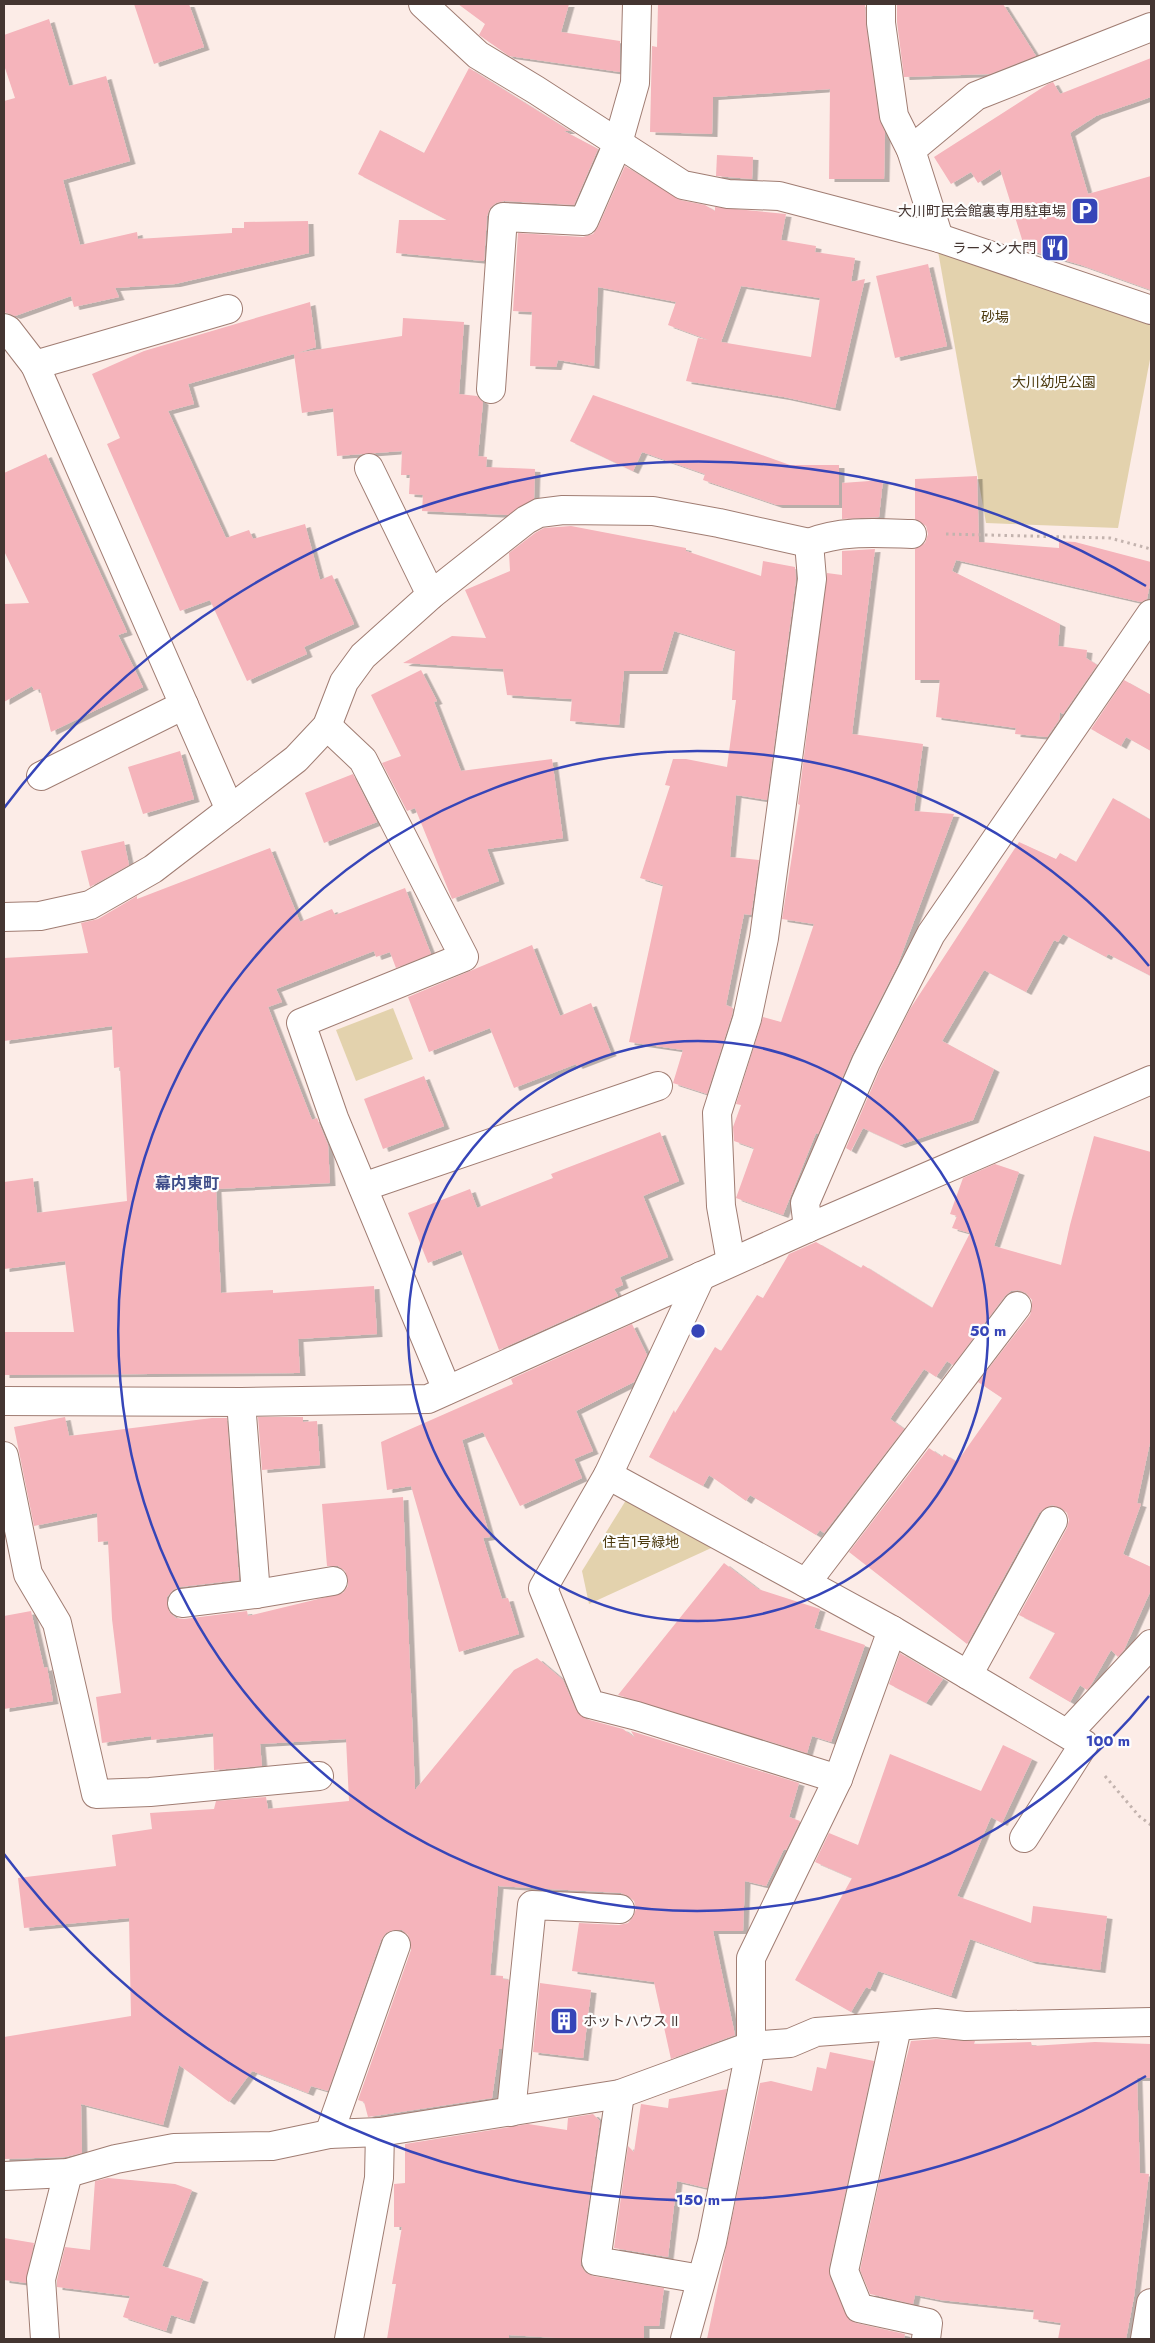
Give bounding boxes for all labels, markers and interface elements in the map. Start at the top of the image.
parking icon: 大川町民会館裏専用駐車場 [1070,196,1100,226]
place label: 大川町民会館裏専用駐車場 [898,201,1066,221]
restaurant icon: ラーメン大門 [1040,233,1070,263]
place label: ラーメン大門 [953,238,1036,258]
park label: 砂場 [981,307,1009,327]
park label: 大川幼児公園 [1012,372,1096,392]
district label: 幕内東町 [155,1172,219,1195]
text: 50 m [970,1320,1006,1342]
centre of rings [689,1322,707,1340]
park label: 住吉1号緑地 [603,1532,679,1552]
text: 100 m [1086,1730,1130,1752]
building icon: ホットハウス II [549,2006,579,2036]
place label: ホットハウス II [583,2011,678,2031]
text: 150 m [676,2189,720,2211]

